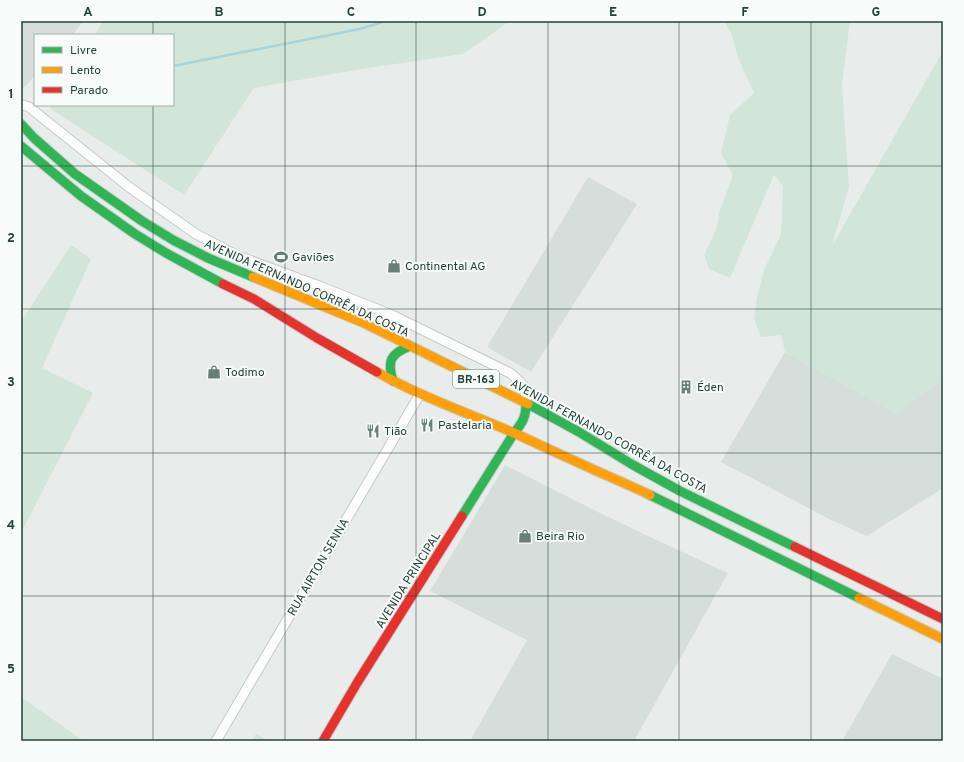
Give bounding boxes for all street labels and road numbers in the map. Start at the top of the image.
street label: AVENIDA FERNANDO CORRÊA DA COSTA [201,236,412,342]
road number: BR-163 [453,370,499,388]
street label: AVENIDA FERNANDO CORRÊA DA COSTA [507,376,710,498]
street label: RUA AIRTON SENNA [284,516,353,619]
street label: AVENIDA PRINCIPAL [373,529,445,632]

